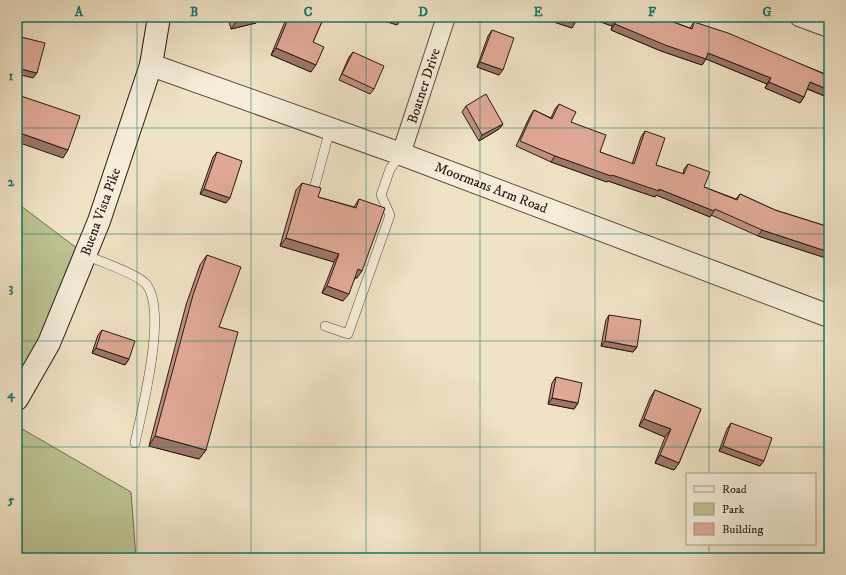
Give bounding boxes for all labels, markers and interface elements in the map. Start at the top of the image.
text: A [74,4,84,20]
text: B [190,4,198,20]
text: C [304,4,313,20]
text: D [418,4,428,20]
text: E [533,4,543,20]
text: F [648,4,657,20]
text: G [762,4,772,20]
street label: Boatner Drive [403,46,445,126]
text: 1 [9,68,14,84]
street label: Moormans Arm Road [432,158,550,218]
street label: Buena Vista Pike [77,165,125,259]
text: 2 [8,174,15,190]
text: 3 [9,280,14,296]
text: 4 [6,386,15,403]
legend [686,473,816,545]
text: Road [722,482,747,497]
text: 5 [7,492,15,508]
text: Park [722,502,744,517]
text: Building [722,522,763,537]

